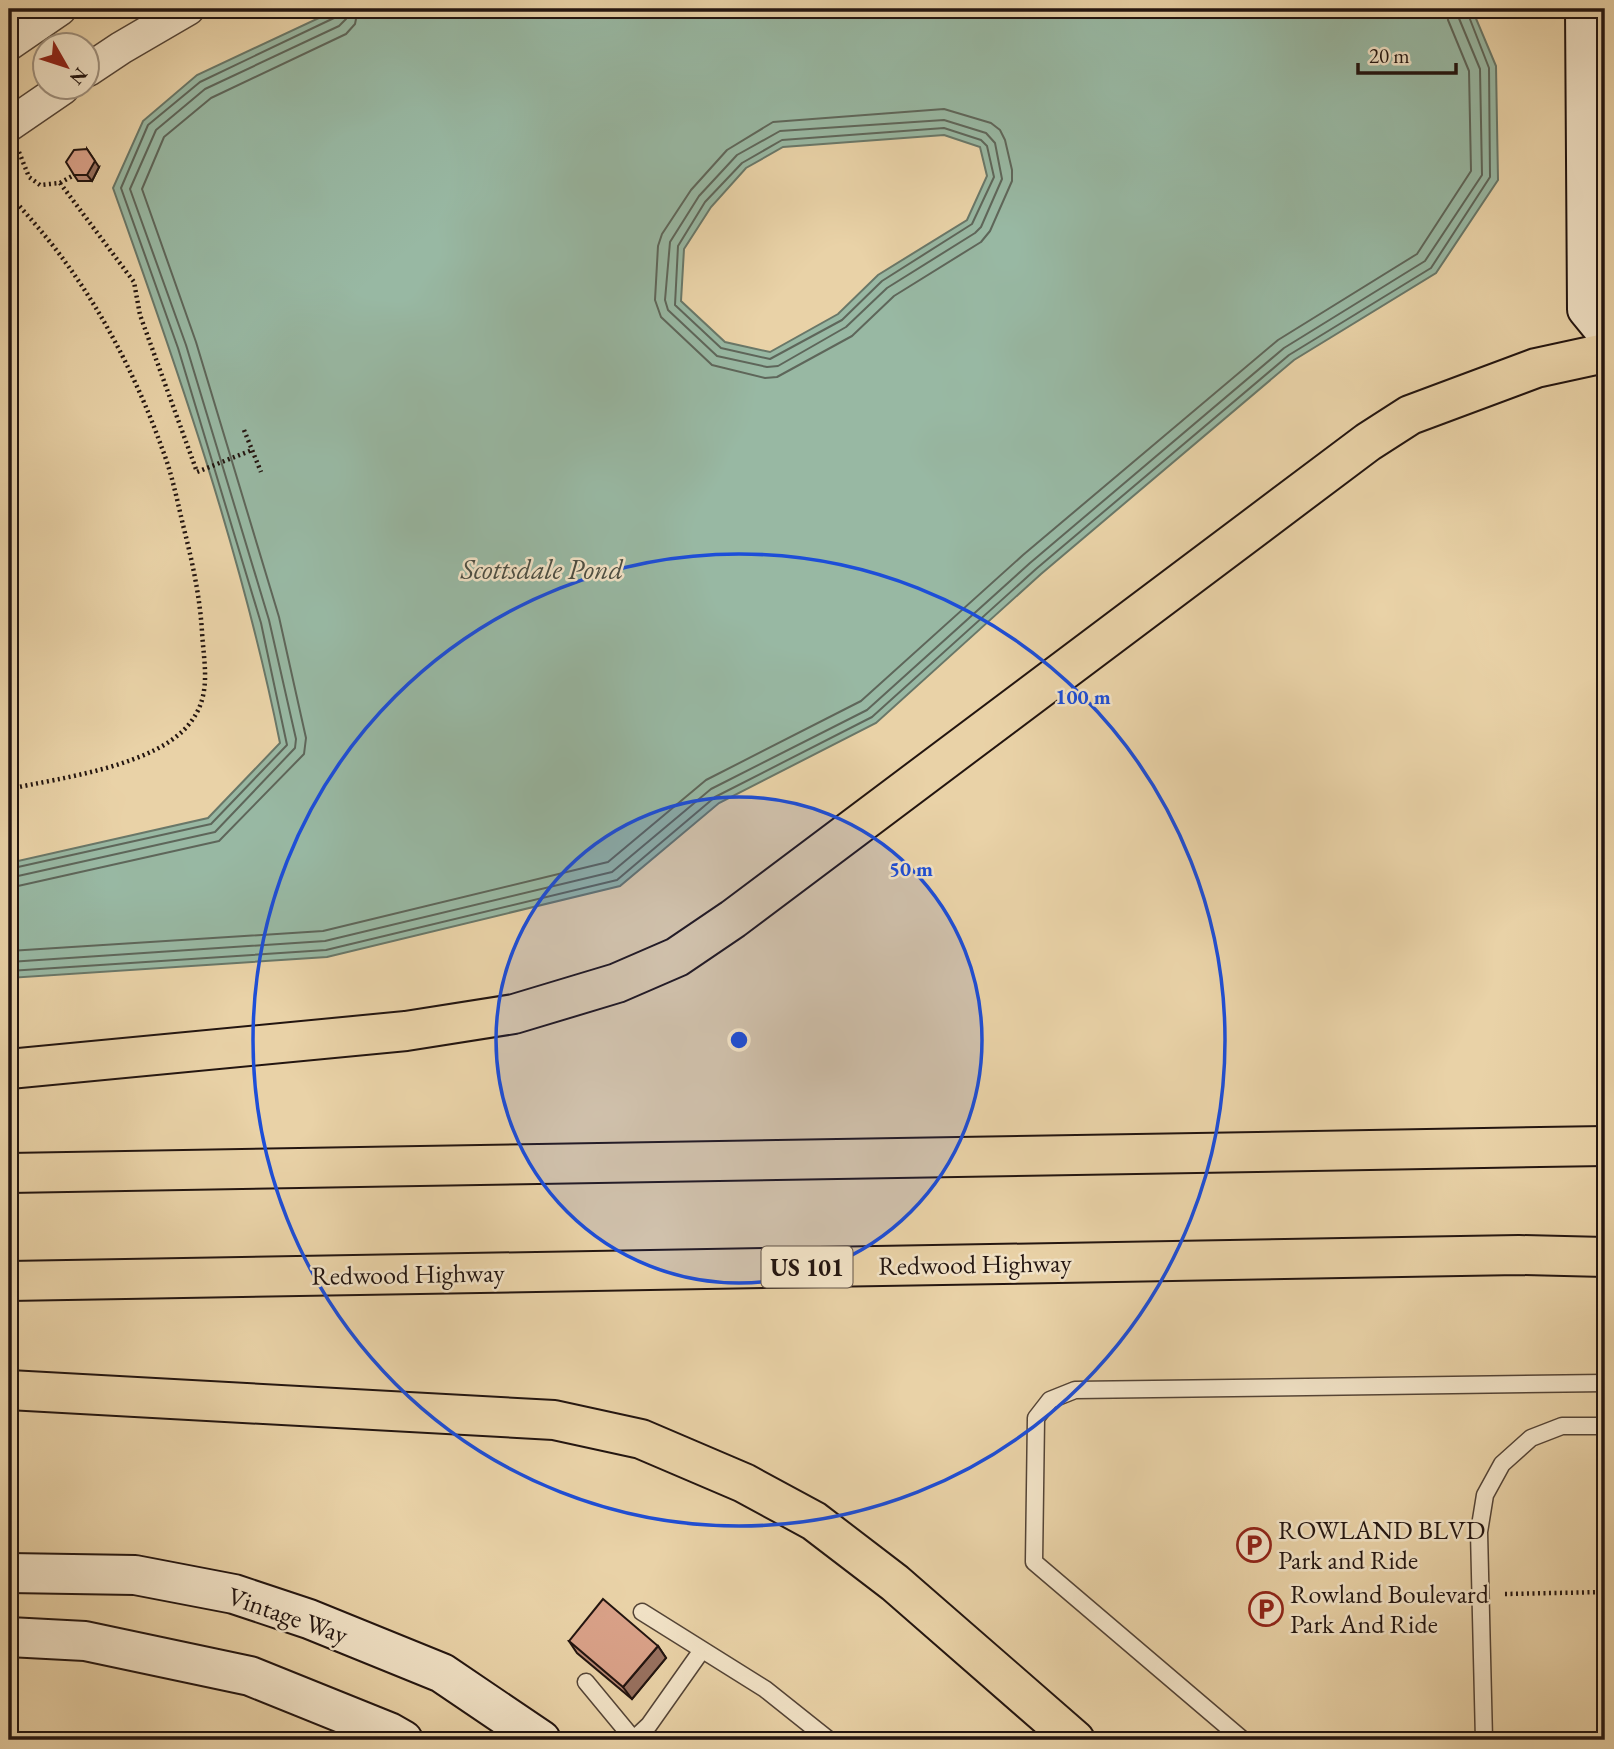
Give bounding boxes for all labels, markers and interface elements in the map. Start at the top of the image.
north arrow [32,32,102,102]
scale bar [1358,32,1456,76]
text: 20 m [1369,42,1410,69]
text: N [64,63,93,91]
water label: Scottsdale Pond [460,551,624,587]
text: 100 m [1055,683,1111,710]
text: 50 m [889,855,933,882]
centre of rings [727,1028,751,1052]
street label: Redwood Highway [878,1245,1073,1283]
road number: US 101 [762,1246,852,1288]
street label: Redwood Highway [311,1255,506,1293]
place label: ROWLAND BLVD Park and Ride [1278,1513,1485,1577]
parking icon: ROWLAND BLVD Park and Ride [1235,1526,1273,1564]
place label: Rowland Boulevard Park And Ride [1290,1577,1490,1641]
street label: Vintage Way [223,1579,353,1652]
parking icon: Rowland Boulevard Park And Ride [1247,1590,1285,1628]

